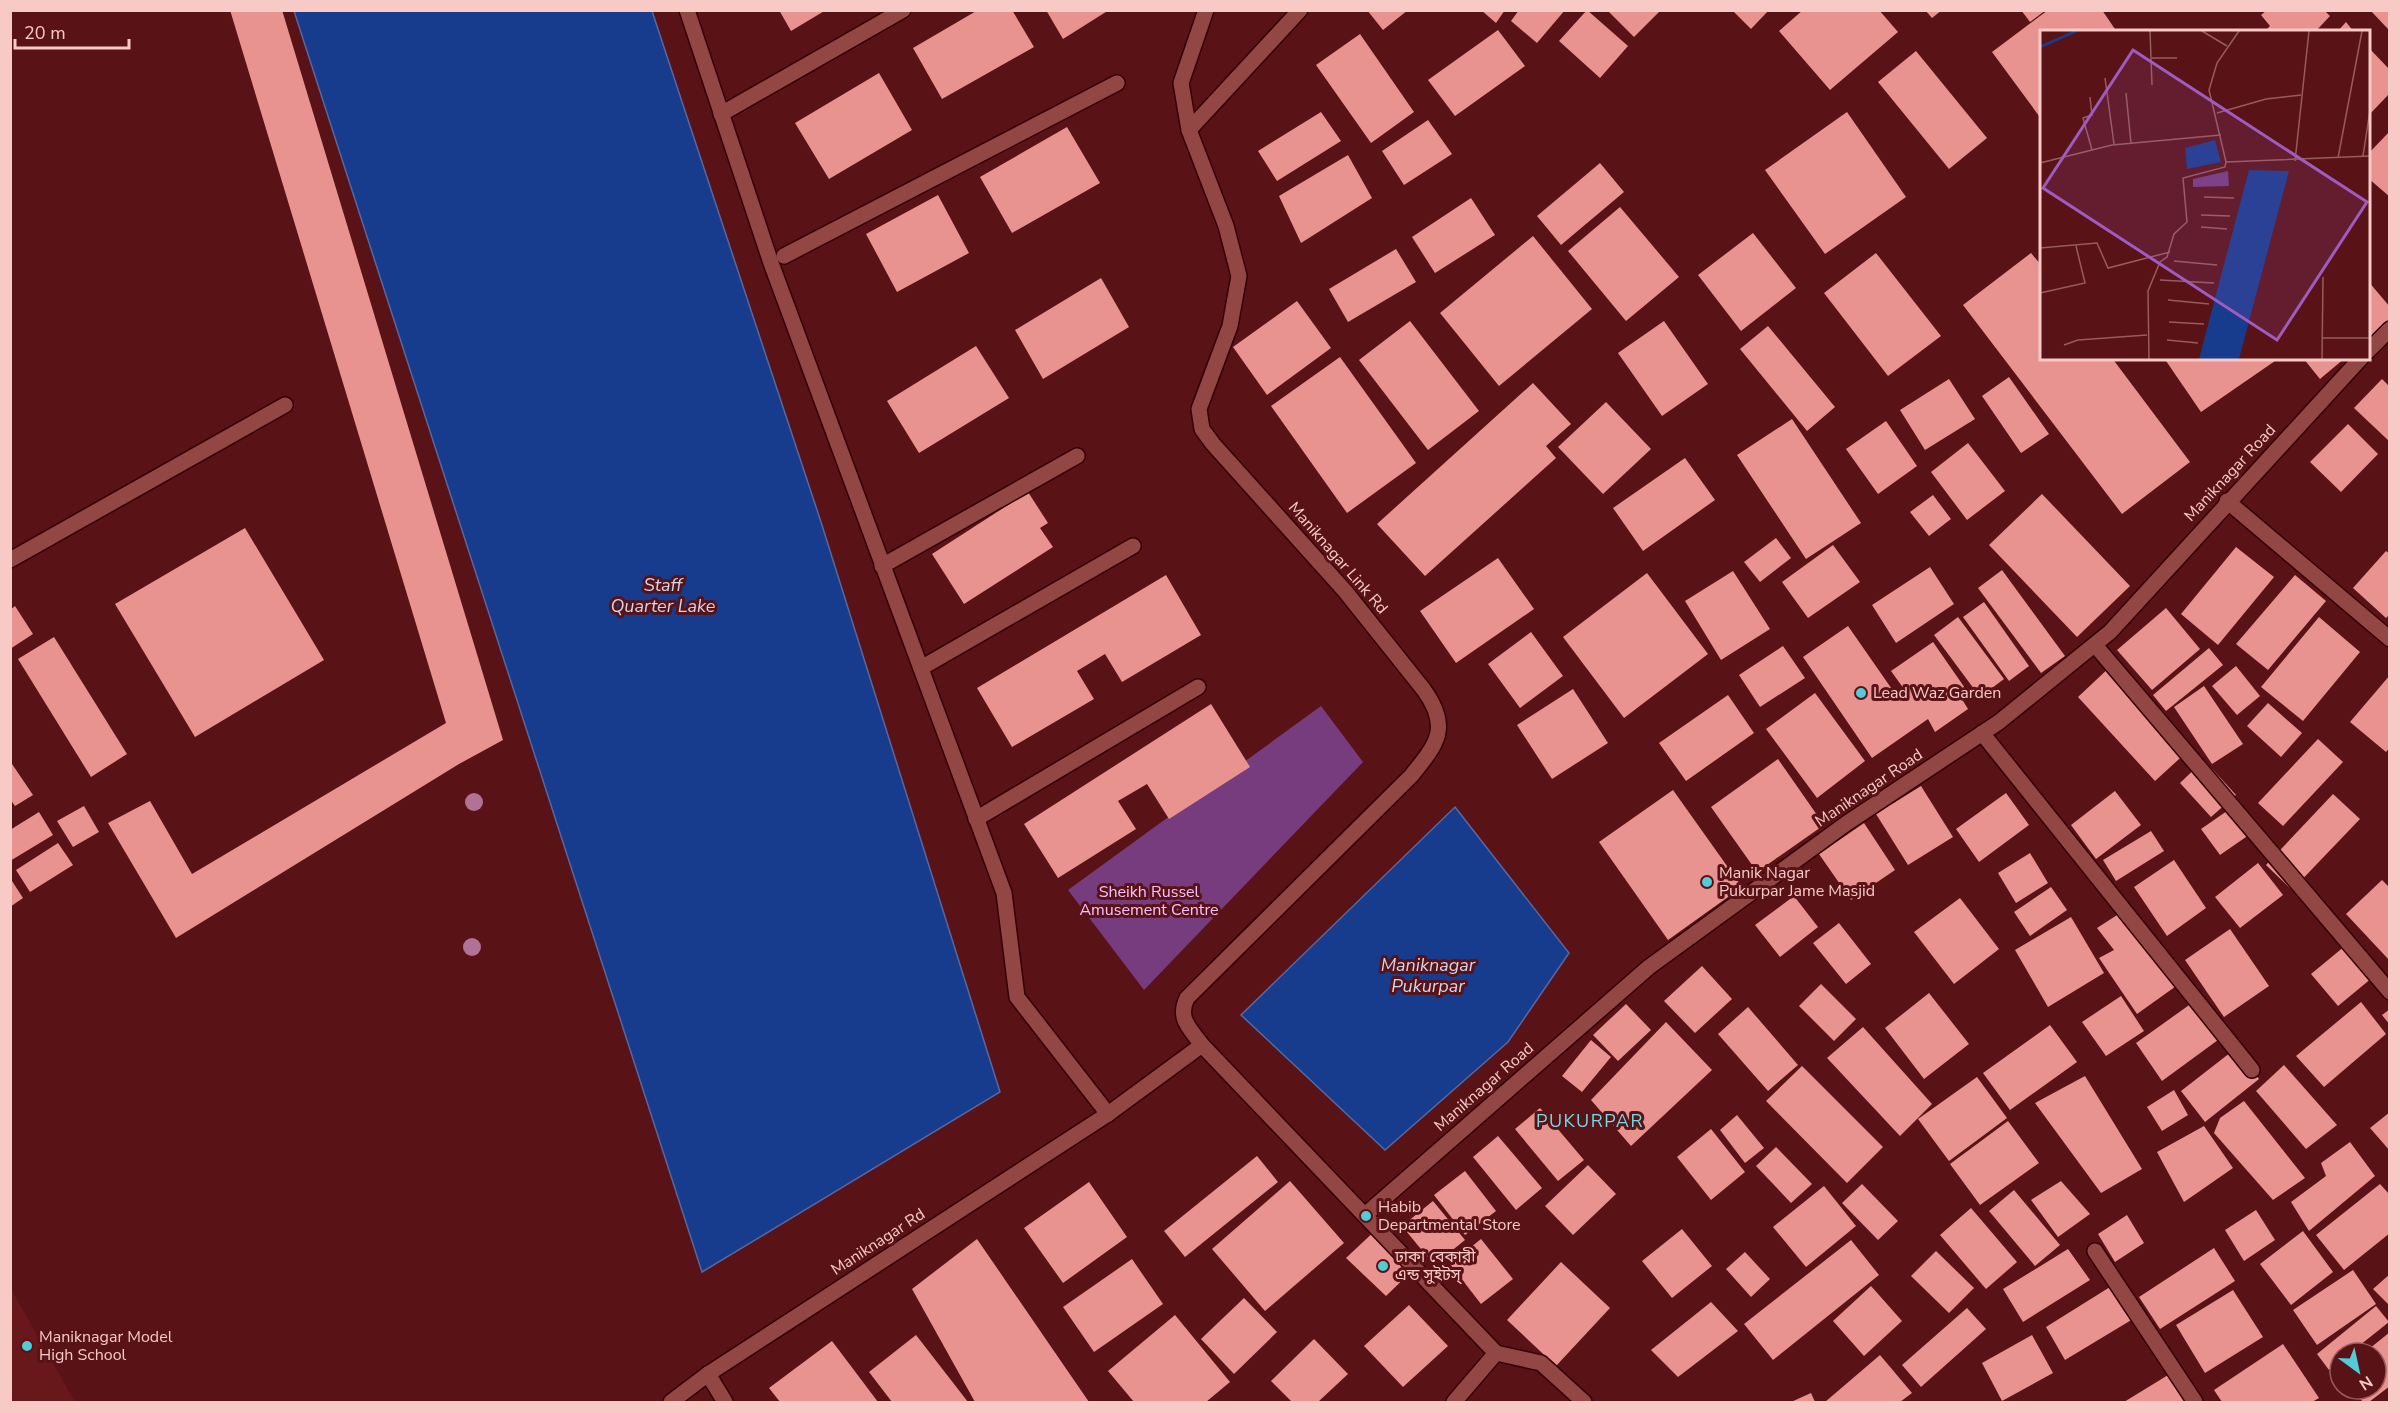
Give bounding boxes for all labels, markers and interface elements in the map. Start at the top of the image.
scale bar [15,12,129,50]
text: 20 m [24,21,66,45]
inset map [2040,30,2370,360]
street label: Maniknagar Road [2179,420,2281,526]
street label: Maniknagar Link Rd [1283,497,1393,619]
water label: Staff Quarter Lake [611,573,716,618]
place label: Lead Waz Garden [1873,682,2001,704]
marker: Lead Waz Garden [1854,686,1868,700]
street label: Maniknagar Road [1811,744,1927,832]
place label: Manik Nagar Pukurpar Jame Masjid [1719,862,1875,902]
marker: Manik Nagar Pukurpar Jame Masjid [1700,875,1714,889]
park label: Sheikh Russel Amusement Centre [1079,881,1219,921]
water label: Maniknagar Pukurpar [1381,953,1476,998]
street label: Maniknagar Road [1429,1038,1539,1136]
district label: PUKURPAR [1536,1109,1644,1133]
place label: Habib Departmental Store [1378,1196,1521,1236]
street label: Maniknagar Rd [827,1203,929,1281]
marker: Habib Departmental Store [1359,1209,1373,1223]
place label: ঢাকা বেকারী এন্ড সুইটস্ [1394,1246,1476,1286]
marker: ঢাকা বেকারী এন্ড সুইটস্ [1376,1259,1390,1273]
place label: Maniknagar Model High School [39,1326,173,1366]
marker: Maniknagar Model High School [20,1339,34,1353]
north arrow [2328,1341,2388,1401]
text: N [2355,1370,2377,1395]

